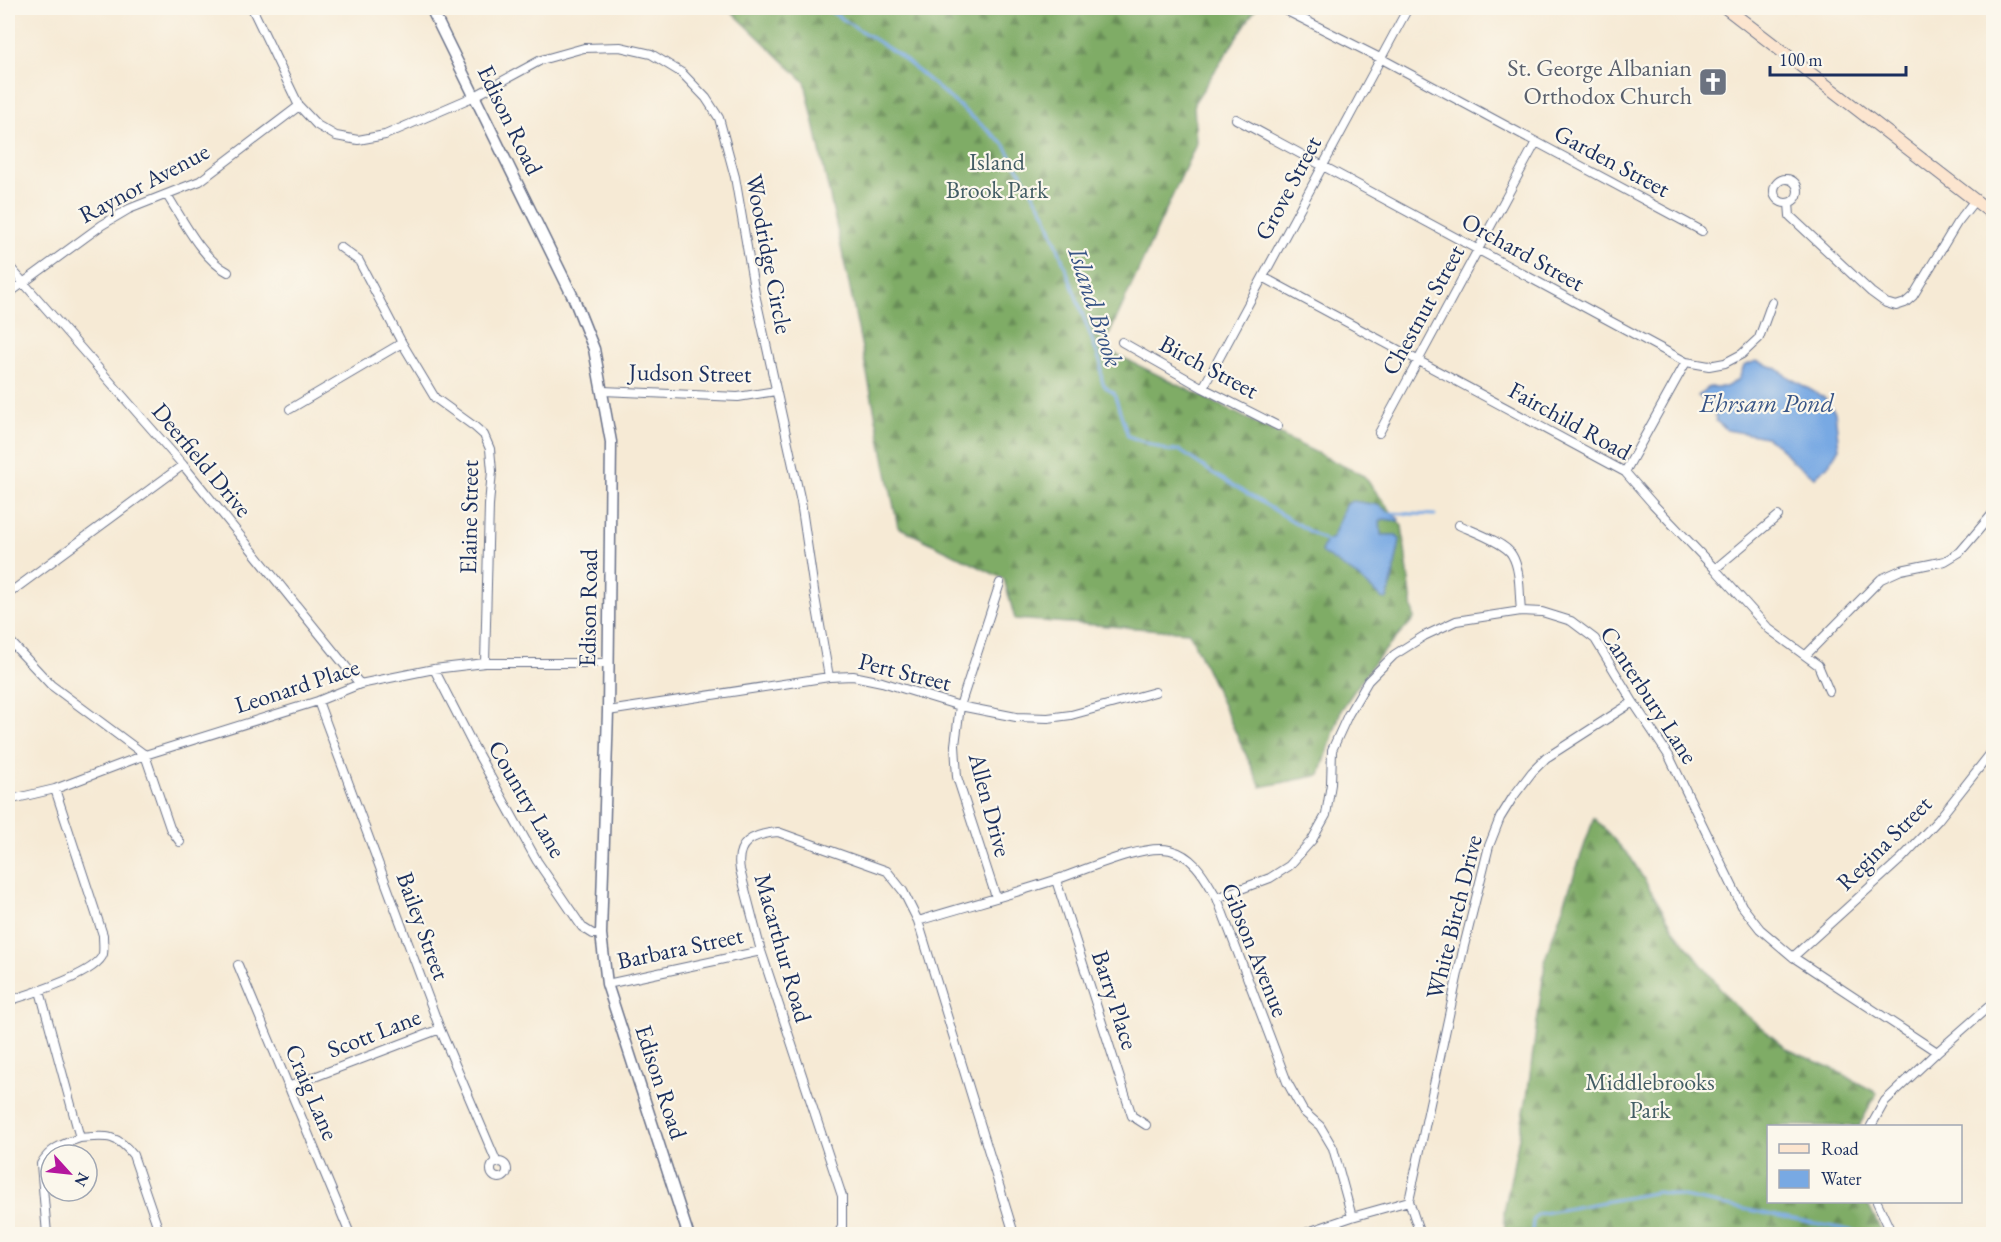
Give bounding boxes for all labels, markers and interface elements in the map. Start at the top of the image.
scale bar [1770,39,1906,77]
text: 100 m [1779,48,1823,71]
place label: St. George Albanian Orthodox Church [1507,52,1692,111]
street label: Edison Road [471,60,551,181]
church icon: St. George Albanian Orthodox Church [1697,66,1729,98]
street label: Garden Street [1549,117,1676,204]
street label: Grove Street [1247,130,1328,245]
street label: Raynor Avenue [73,135,214,230]
park label: Island Brook Park [946,146,1049,205]
street label: Woodridge Circle [739,171,800,336]
street label: Orchard Street [1456,205,1591,298]
street label: Chestnut Street [1374,239,1471,380]
water label: Island Brook [1060,242,1131,371]
street label: Birch Street [1154,328,1264,406]
street label: Judson Street [626,356,752,389]
street label: Fairchild Road [1503,374,1638,467]
water label: Ehrsam Pond [1699,386,1835,420]
street label: Deerfield Drive [145,396,259,523]
street label: Elaine Street [452,459,485,574]
street label: Edison Road [571,548,604,667]
street label: Canterbury Lane [1593,620,1705,769]
street label: Pert Street [856,645,955,698]
street label: Leonard Place [230,651,363,720]
street label: Country Lane [481,734,574,863]
street label: Allen Drive [962,749,1019,860]
street label: Regina Street [1829,788,1938,897]
street label: White Birch Drive [1418,832,1489,1002]
street label: Bailey Street [390,868,457,985]
street label: Macarthur Road [747,870,820,1027]
street label: Gibson Avenue [1215,878,1296,1021]
street label: Barbara Street [614,919,746,976]
street label: Barry Place [1085,946,1146,1053]
street label: Scott Lane [323,1001,425,1065]
street label: Edison Road [628,1021,695,1144]
street label: Craig Lane [278,1039,347,1145]
park label: Middlebrooks Park [1585,1066,1715,1125]
legend [1767,1125,1962,1203]
text: Road [1821,1137,1860,1160]
north arrow [39,1143,99,1203]
text: Water [1821,1167,1862,1190]
text: N [70,1169,94,1190]

